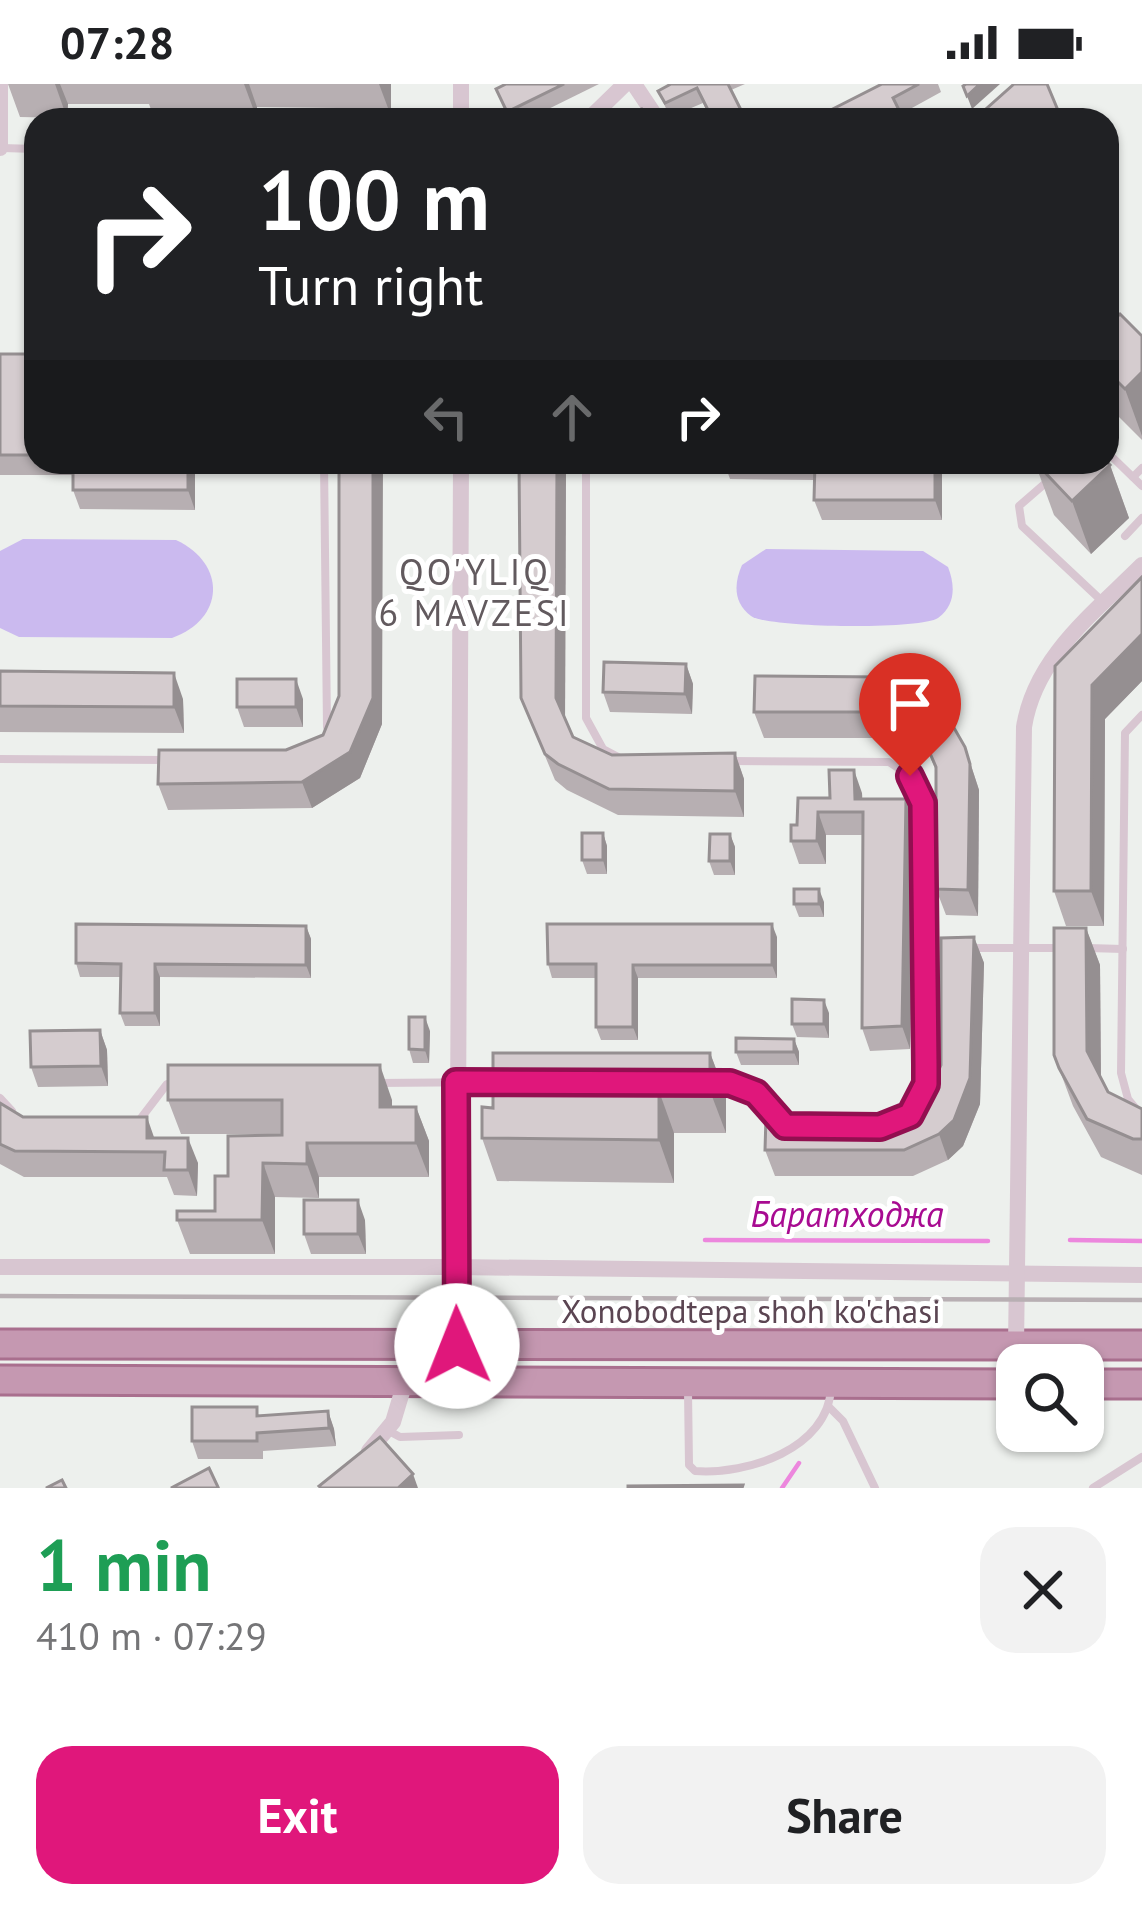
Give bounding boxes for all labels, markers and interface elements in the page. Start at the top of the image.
text: 07:28 [60,13,174,71]
text: 100 m [258,144,490,253]
icon: right [60,156,216,312]
text: Turn right [258,250,483,320]
icon: left [413,384,479,450]
icon: ahead [539,384,605,450]
icon: right [665,384,731,450]
district label: QO'YLIQ 6 MAVZESI [378,548,572,636]
pin [859,653,961,776]
icon: arrive [877,671,943,737]
water label: Баратходжа [750,1190,944,1237]
position arrow [394,1283,520,1409]
street label: Xonobodtepa shoh ko'chasi [561,1289,941,1332]
map controls [996,1344,1104,1452]
button: search [996,1344,1104,1452]
text: 1 min [36,1518,212,1611]
button: close [980,1527,1106,1653]
text: 410 m · 07:29 [36,1610,267,1661]
button: Exit [36,1746,559,1884]
button: Share [583,1746,1106,1884]

